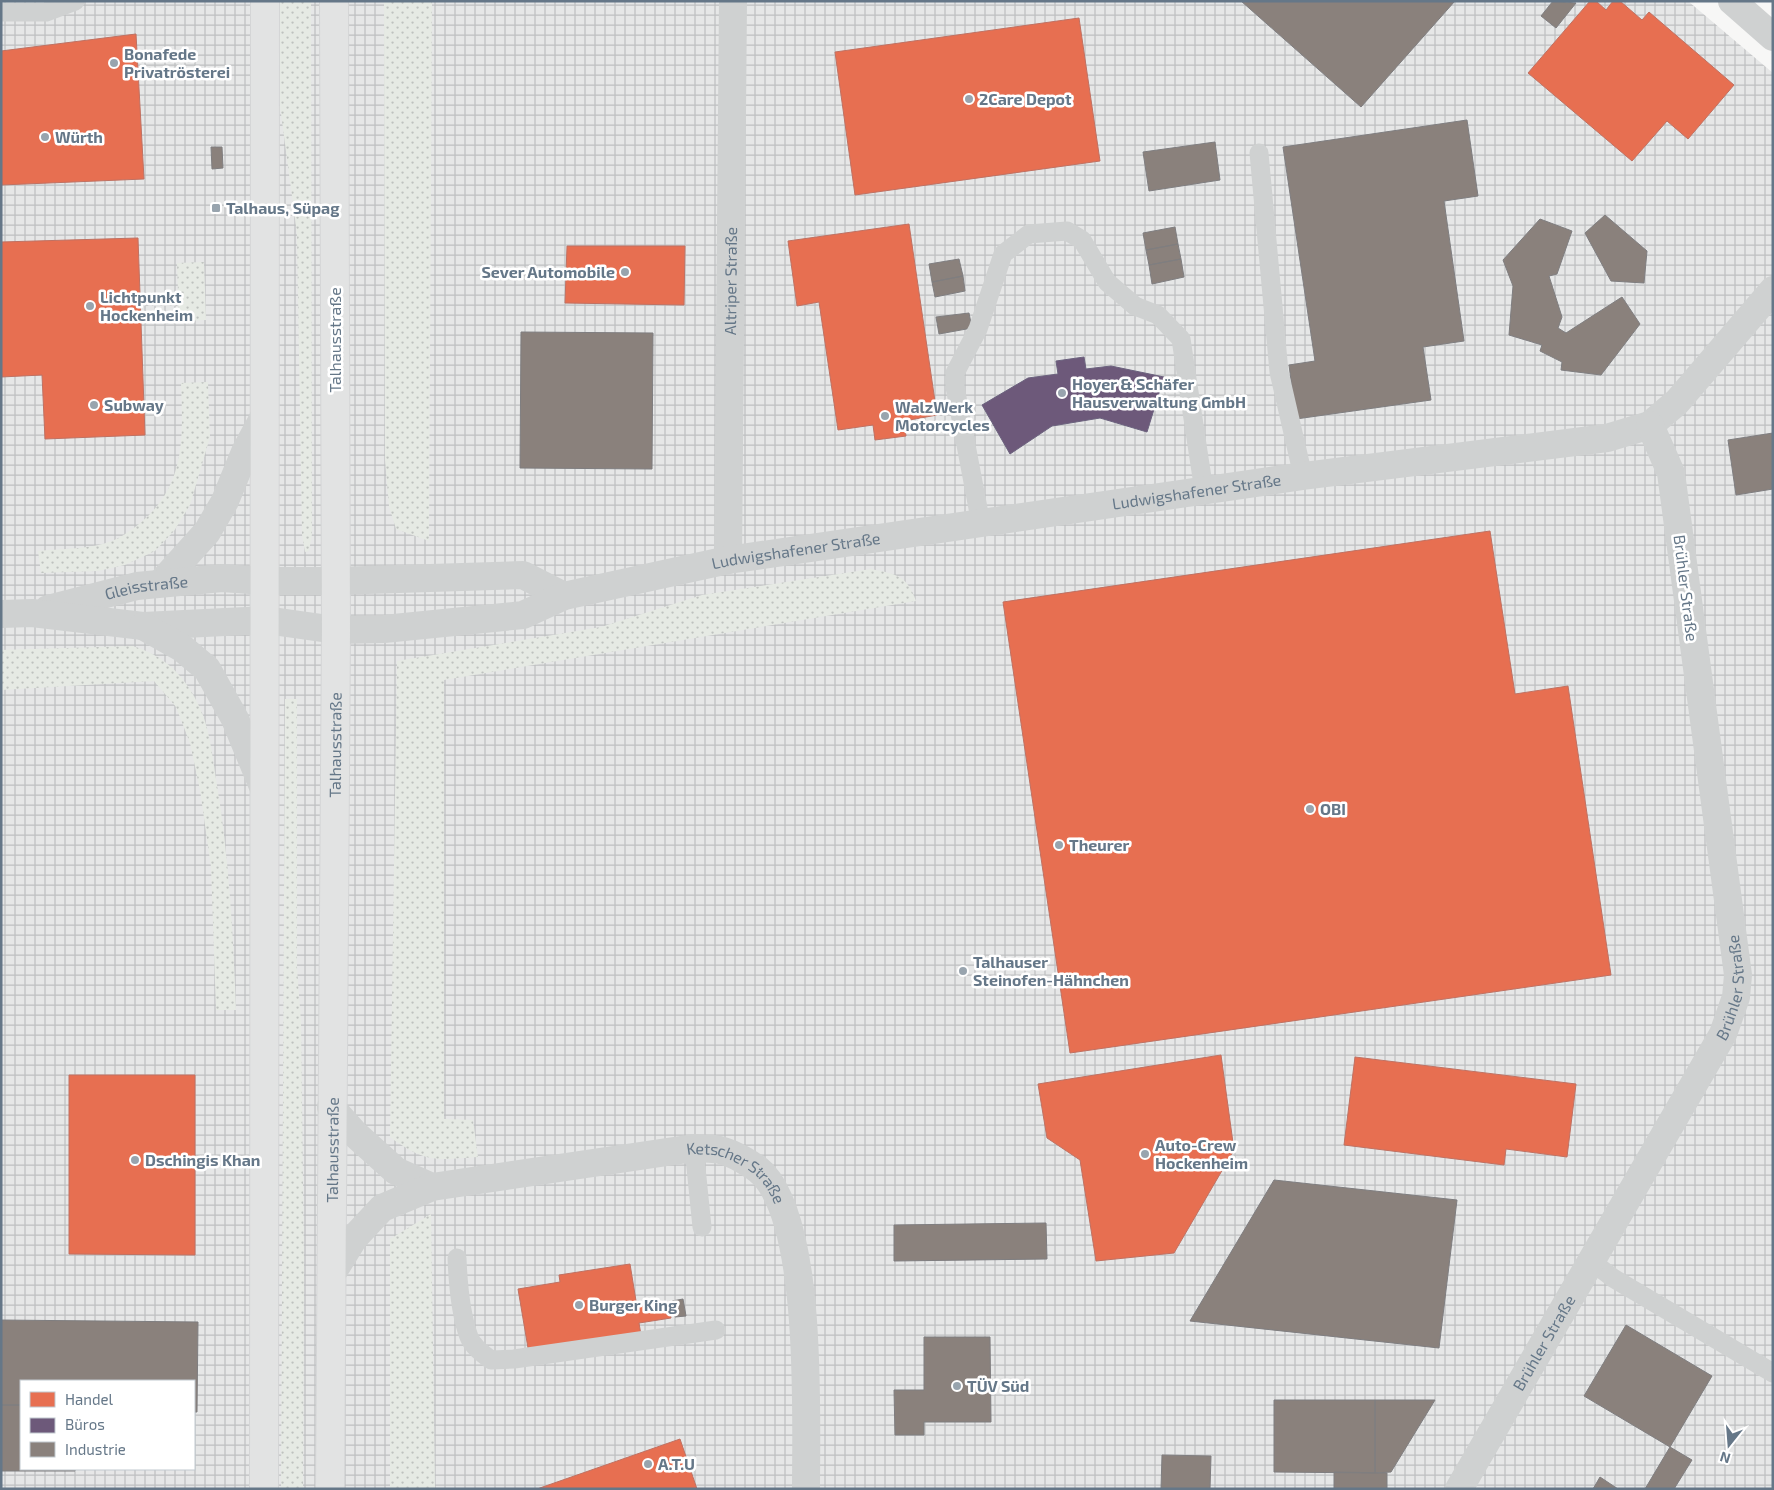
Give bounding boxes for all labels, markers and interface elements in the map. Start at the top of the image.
place label: Bonafede Privatrösterei [124,44,230,81]
marker: Bonafede Privatrösterei [108,57,120,69]
place label: 2Care Depot [979,89,1072,108]
marker: 2Care Depot [963,93,975,105]
place label: Würth [55,127,103,146]
marker: Würth [39,131,51,143]
place label: Talhaus, Süpag [226,198,340,217]
marker: Talhaus, Süpag [210,202,222,214]
street label: Altriper Straße [720,227,740,335]
place label: Sever Automobile [481,262,615,281]
marker: Sever Automobile [619,266,631,278]
place label: Lichtpunkt Hockenheim [100,287,193,324]
street label: Talhausstraße [325,287,344,393]
marker: Lichtpunkt Hockenheim [84,300,96,312]
place label: Hoyer & Schäfer Hausverwaltung GmbH [1072,374,1246,411]
marker: Hoyer & Schäfer Hausverwaltung GmbH [1056,387,1068,399]
place label: Subway [104,395,164,415]
place label: WalzWerk Motorcycles [895,397,990,435]
marker: Subway [88,399,100,411]
marker: WalzWerk Motorcycles [879,410,891,422]
street label: Ludwigshafener Straße [1111,469,1282,513]
street label: Ludwigshafener Straße [710,528,882,572]
street label: Brühler Straße [1671,534,1702,642]
street label: Gleisstraße [102,571,189,603]
street label: Talhausstraße [325,692,345,798]
place label: OBI [1320,799,1346,818]
marker: OBI [1304,803,1316,815]
place label: Theurer [1069,835,1129,854]
marker: Theurer [1053,839,1065,851]
street label: Brühler Straße [1711,934,1747,1043]
place label: Talhauser Steinofen-Hähnchen [973,952,1129,989]
marker: Talhauser Steinofen-Hähnchen [957,965,969,977]
street label: Talhausstraße [322,1097,342,1203]
place label: Auto-Crew Hockenheim [1155,1135,1248,1172]
street label: Ketscher Straße [685,1138,790,1206]
marker: Auto-Crew Hockenheim [1139,1148,1151,1160]
place label: Dschingis Khan [145,1150,260,1169]
marker: Dschingis Khan [129,1154,141,1166]
street label: Brühler Straße [1508,1291,1579,1394]
place label: Burger King [589,1295,678,1314]
marker: Burger King [573,1299,585,1311]
place label: TÜV Süd [967,1376,1029,1395]
legend [20,1380,195,1470]
marker: TÜV Süd [951,1380,963,1392]
text: Handel [65,1390,114,1408]
text: Büros [65,1415,105,1433]
north arrow [1704,1420,1754,1470]
text: Industrie [65,1440,126,1458]
text: N [1718,1448,1732,1468]
place label: A.T.U [658,1454,695,1473]
marker: A.T.U [642,1458,654,1470]

